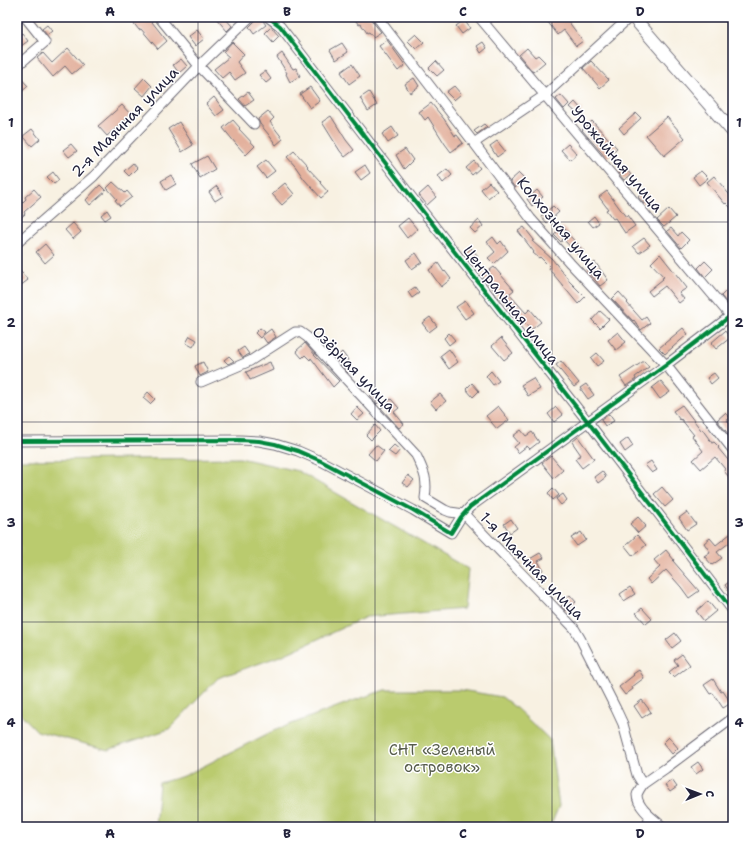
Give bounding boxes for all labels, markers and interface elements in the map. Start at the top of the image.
text: A [105,3,115,20]
text: B [283,3,291,20]
text: C [459,3,467,20]
text: D [635,3,645,20]
street label: 2-я Маячная улица [67,62,183,181]
street label: Урожайная улица [567,102,668,217]
text: 1 [8,114,14,131]
text: 1 [736,114,742,131]
street label: Колхозная улица [512,173,610,284]
street label: Центральная улица [458,241,564,369]
text: 2 [6,314,16,331]
text: 2 [734,314,744,331]
street label: Озёрная улица [308,322,400,417]
street label: 1-я Маячная улица [475,508,589,625]
text: 3 [6,514,16,531]
text: 3 [734,514,744,531]
text: 4 [6,714,16,731]
text: 4 [734,714,744,731]
park label: СНТ «Зеленый островок» [389,740,496,777]
north arrow [680,774,720,814]
text: С [702,790,717,798]
text: A [105,825,115,842]
text: B [283,825,291,842]
text: C [459,825,467,842]
text: D [635,825,645,842]

